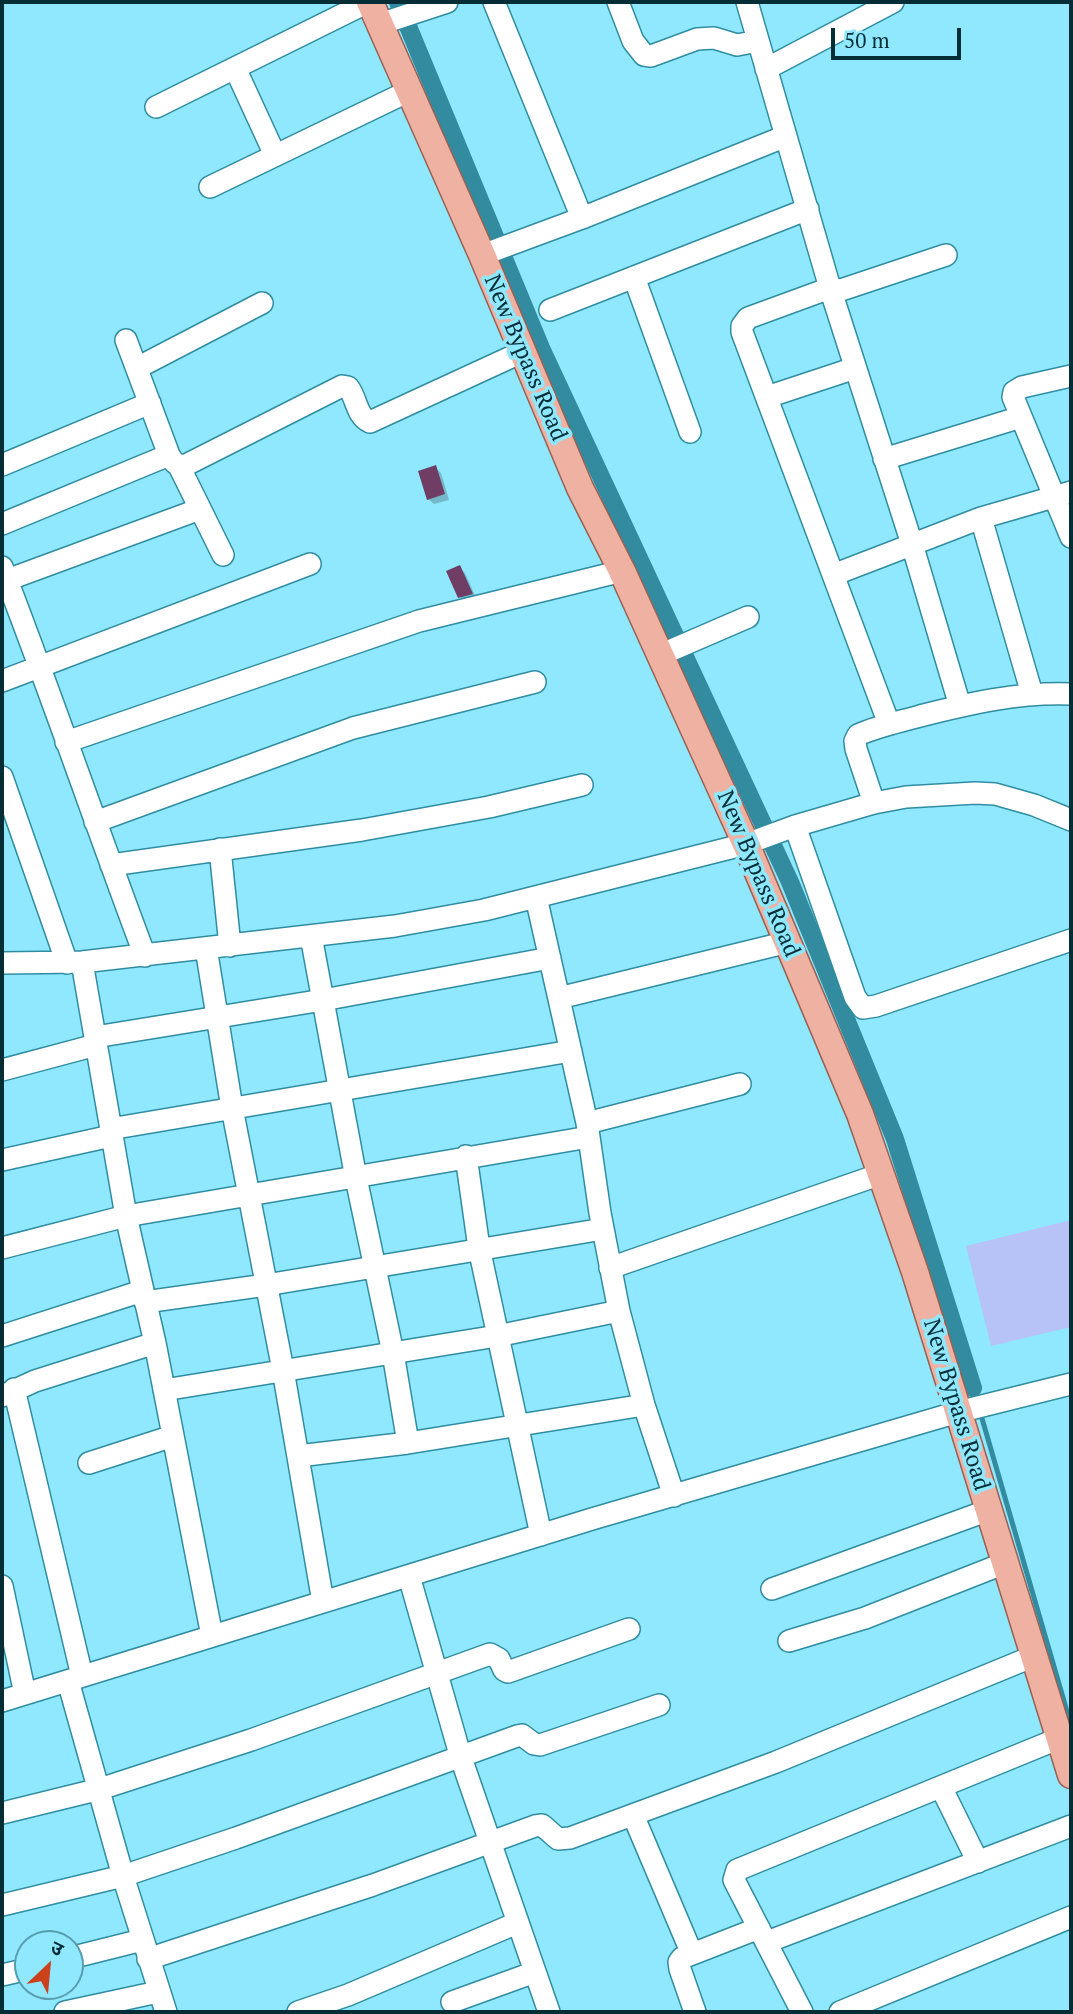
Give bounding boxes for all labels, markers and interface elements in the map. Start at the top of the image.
scale bar [835,14,964,58]
text: 50 m [844,26,890,54]
street label: New Bypass Road [478,271,572,445]
street label: New Bypass Road [711,787,805,961]
street label: New Bypass Road [917,1316,995,1494]
north arrow [14,1930,84,2000]
text: उ [47,1934,68,1961]

